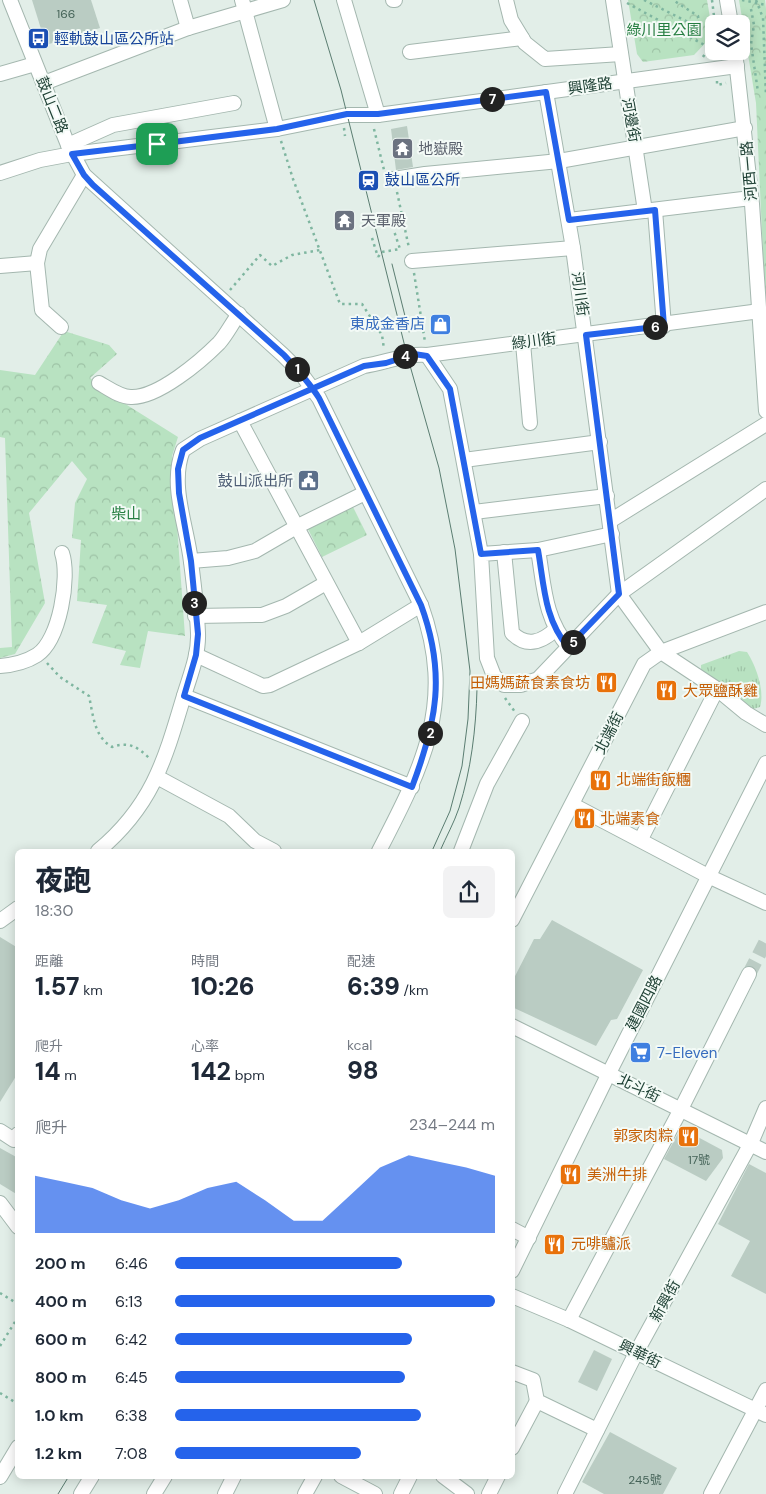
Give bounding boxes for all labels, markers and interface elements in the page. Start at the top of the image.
house number: 166 [57,6,75,22]
map controls [705,15,750,60]
button: layers [705,15,750,60]
park label: 綠川里公園 [626,20,702,40]
bus stop icon: 輕軌鼓山區公所站 [26,27,50,51]
place label: 輕軌鼓山區公所站 [54,29,174,49]
street label: 鼓山二路 [31,73,73,137]
street label: 興隆路 [566,73,614,99]
pin: 7 [480,86,504,112]
text: 7 [489,90,496,108]
street label: 河邊街 [617,96,645,144]
pin [136,123,178,165]
icon: arrive [143,130,171,158]
temple icon: 地嶽殿 [390,137,414,161]
place label: 地嶽殿 [418,139,463,159]
street label: 河西一路 [736,140,762,202]
station icon: 鼓山區公所 [357,168,381,192]
place label: 鼓山區公所 [385,170,460,190]
temple icon: 天軍殿 [333,209,357,233]
place label: 天軍殿 [361,211,406,231]
street label: 河川街 [567,270,593,318]
shop icon: 東成金香店 [429,312,453,336]
place label: 東成金香店 [350,314,425,334]
pin: 6 [642,314,668,340]
text: 6 [651,318,660,336]
street label: 綠川街 [510,328,558,354]
pin: 4 [392,344,418,368]
text: 4 [401,347,410,365]
pin: 1 [284,356,310,382]
text: 1 [295,360,300,378]
public building icon: 鼓山派出所 [297,469,321,493]
place label: 鼓山派出所 [218,471,293,491]
park label: 柴山 [111,504,141,524]
pin: 3 [182,590,206,616]
text: 3 [190,594,199,612]
pin: 5 [560,630,586,654]
text: 5 [569,633,578,651]
restaurant icon: 田媽媽蔬食素食坊 [594,671,618,695]
place label: 田媽媽蔬食素食坊 [470,673,590,693]
restaurant icon: 大眾鹽酥雞 [655,679,679,703]
place label: 大眾鹽酥雞 [683,681,758,701]
street label: 北端街 [590,708,628,758]
pin: 2 [418,720,442,746]
text: 2 [426,724,435,742]
restaurant icon: 北端街飯糰 [588,768,612,792]
place label: 北端街飯糰 [616,770,691,790]
restaurant icon: 北端素食 [572,807,596,831]
place label: 北端素食 [600,809,660,829]
text: 夜跑 [35,862,91,899]
button: share [443,866,495,918]
text: 18:30 [35,900,73,921]
text: 距離 [35,952,63,970]
text: 時間 [191,952,219,970]
text: 配速 [347,952,375,970]
text: 1.57 [35,970,80,1003]
text: 10:26 [191,970,255,1003]
text: 6:39 [347,970,400,1003]
street label: 建國四路 [621,972,667,1034]
text: km [80,981,103,999]
text: /km [400,981,429,999]
text: kcal [347,1036,372,1054]
text: 爬升 [35,1037,63,1055]
text: 心率 [191,1037,219,1055]
supermarket icon: 7-Eleven [629,1041,653,1065]
place label: 7-Eleven [657,1043,717,1063]
text: 98 [347,1054,379,1087]
text: 14 [35,1055,61,1088]
text: 142 [191,1055,231,1088]
text: m [61,1066,77,1084]
text: bpm [231,1066,265,1084]
street label: 北斗街 [614,1069,664,1107]
text: 234–244 m [409,1114,495,1135]
text: 爬升 [35,1117,67,1138]
restaurant icon: 郭家肉粽 [677,1124,701,1148]
place label: 郭家肉粽 [613,1126,673,1146]
house number: 17號 [688,1152,710,1168]
restaurant icon: 美洲牛排 [559,1163,583,1187]
place label: 美洲牛排 [587,1165,647,1185]
restaurant icon: 元啡驢派 [543,1232,567,1256]
place label: 元啡驢派 [571,1234,631,1254]
text: 200 m [35,1253,86,1274]
text: 6:46 [115,1253,148,1274]
street label: 新興街 [645,1276,685,1326]
text: 400 m [35,1291,87,1312]
text: 6:13 [115,1291,143,1312]
text: 600 m [35,1329,87,1350]
text: 6:42 [115,1329,147,1350]
street label: 興華街 [615,1335,665,1373]
text: 800 m [35,1367,86,1388]
text: 6:45 [115,1367,148,1388]
text: 1.0 km [35,1405,84,1426]
text: 6:38 [115,1405,147,1426]
text: 1.2 km [35,1443,82,1464]
text: 7:08 [115,1443,147,1464]
house number: 245號 [628,1472,662,1488]

